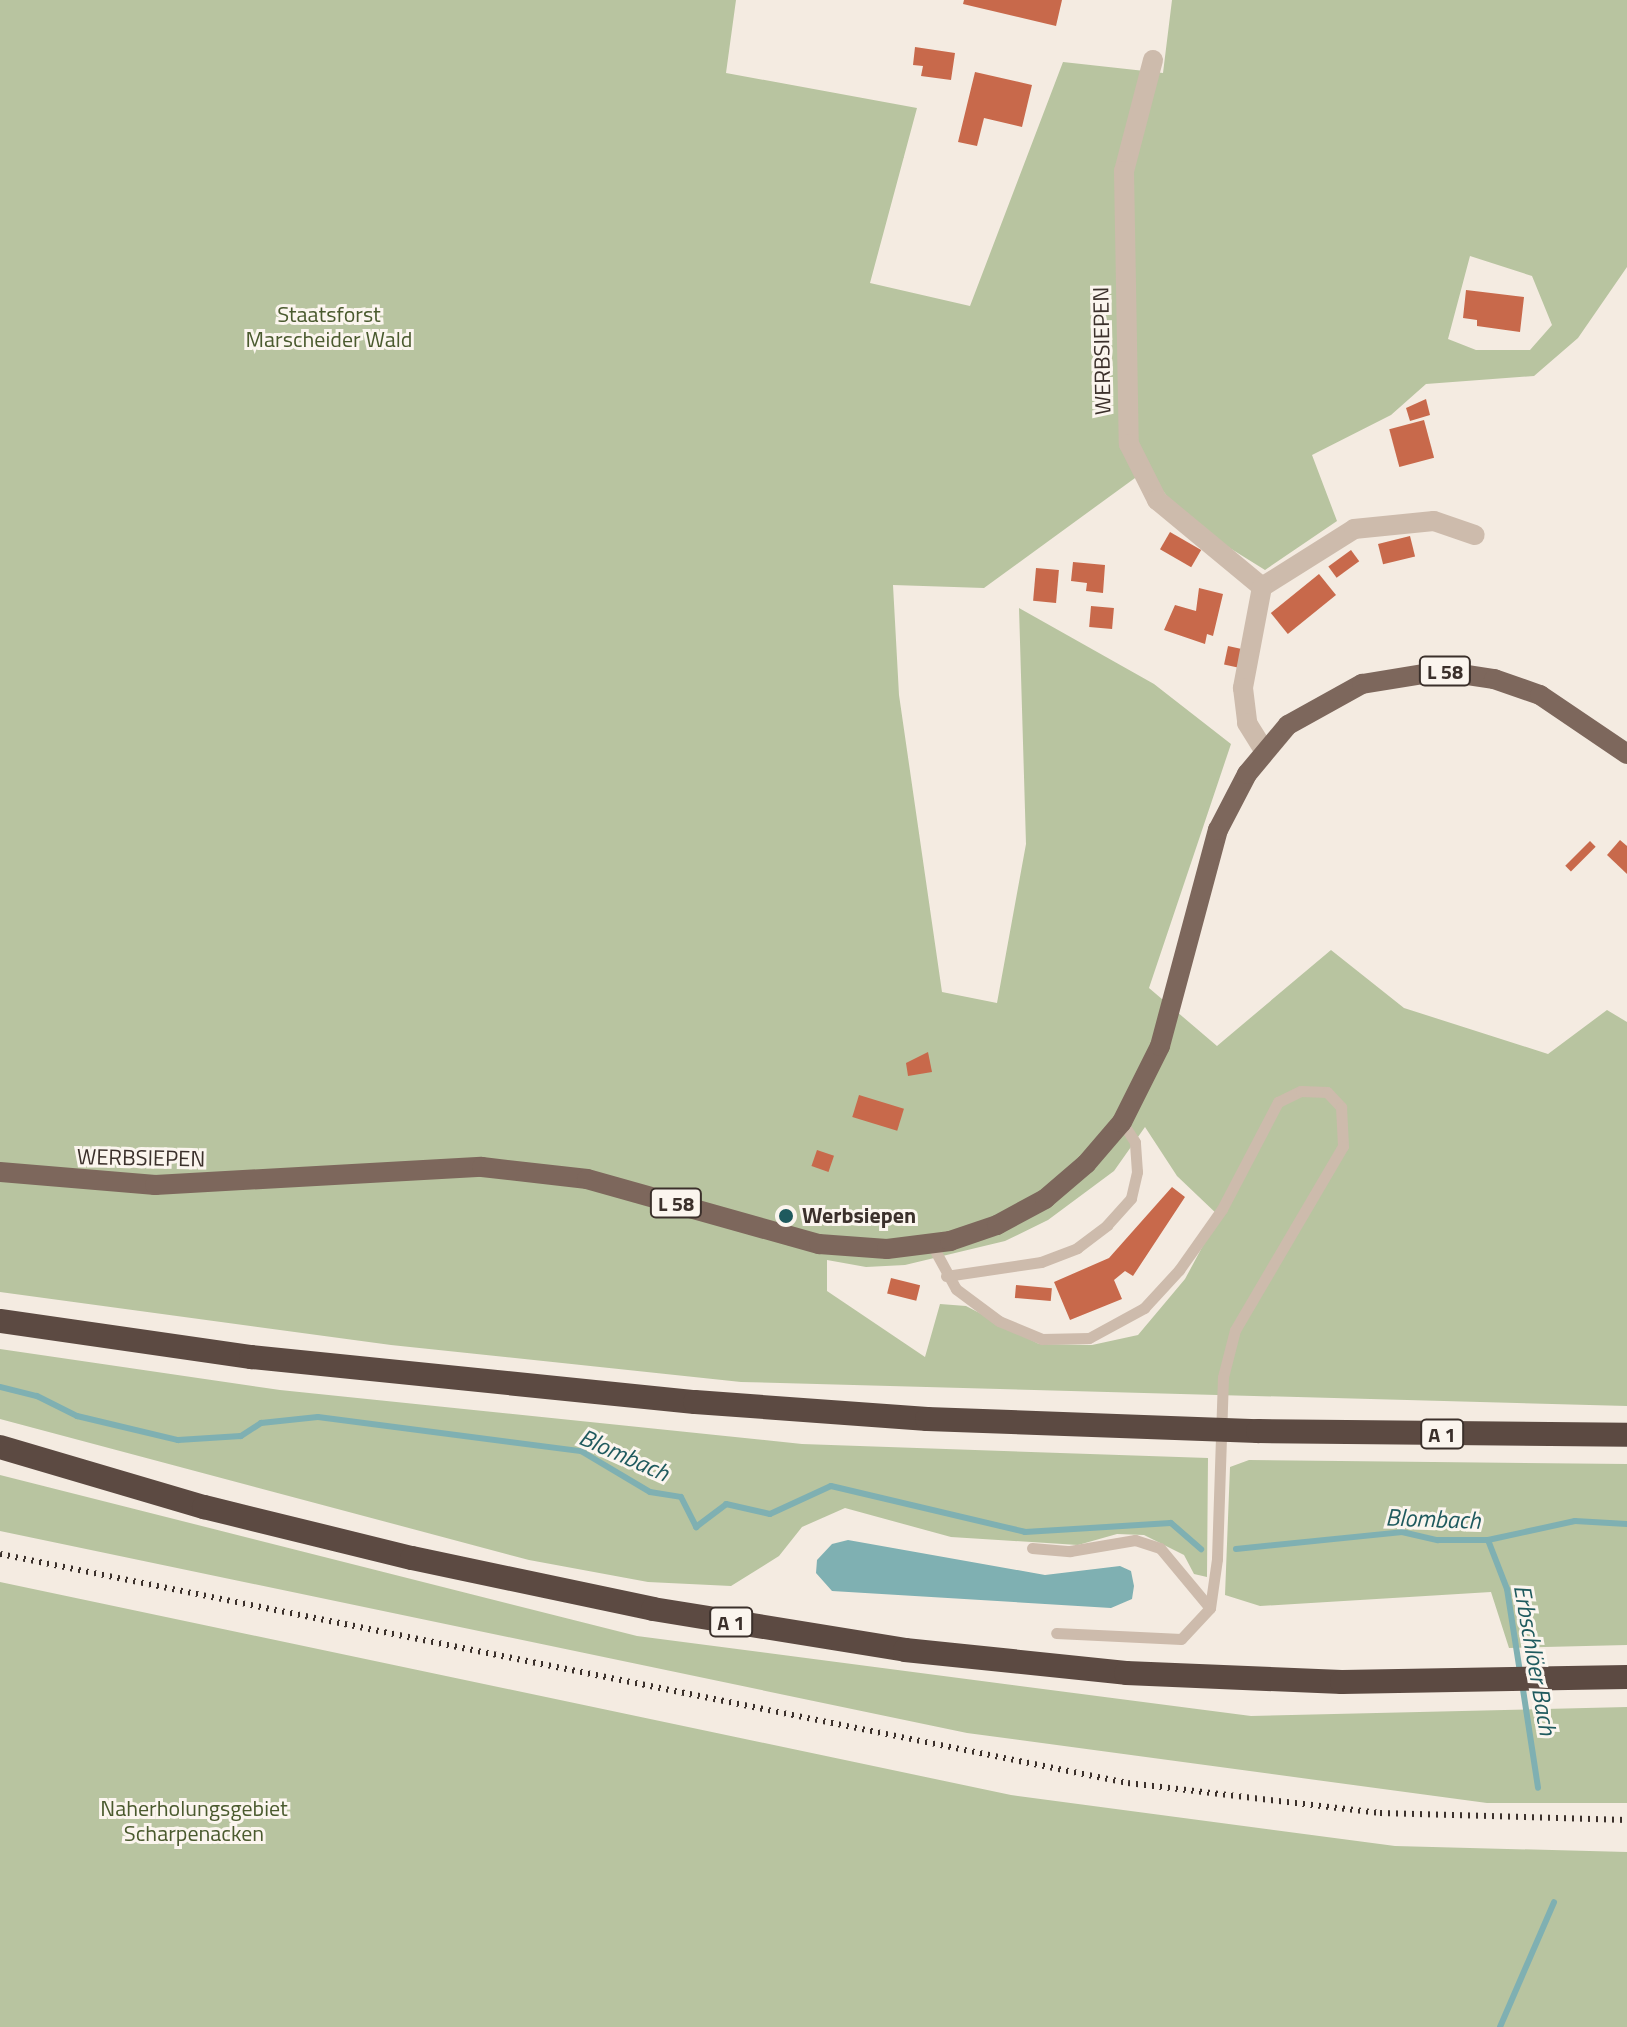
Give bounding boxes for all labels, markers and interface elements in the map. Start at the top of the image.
street label: WERBSIEPEN [1088,287,1116,415]
park label: Staatsforst Marscheider Wald [246,301,412,352]
road number: L 58 [1417,655,1473,687]
street label: WERBSIEPEN [77,1144,205,1172]
road number: L 58 [648,1187,704,1219]
place label: Werbsiepen [802,1203,916,1229]
marker: Werbsiepen [777,1207,795,1225]
road number: A 1 [1420,1418,1464,1450]
water label: Blombach [575,1422,673,1488]
water label: Blombach [1385,1503,1481,1535]
water label: Erbschlöer Bach [1508,1583,1562,1737]
road number: A 1 [709,1606,753,1638]
park label: Naherholungsgebiet Scharpenacken [100,1795,288,1846]

